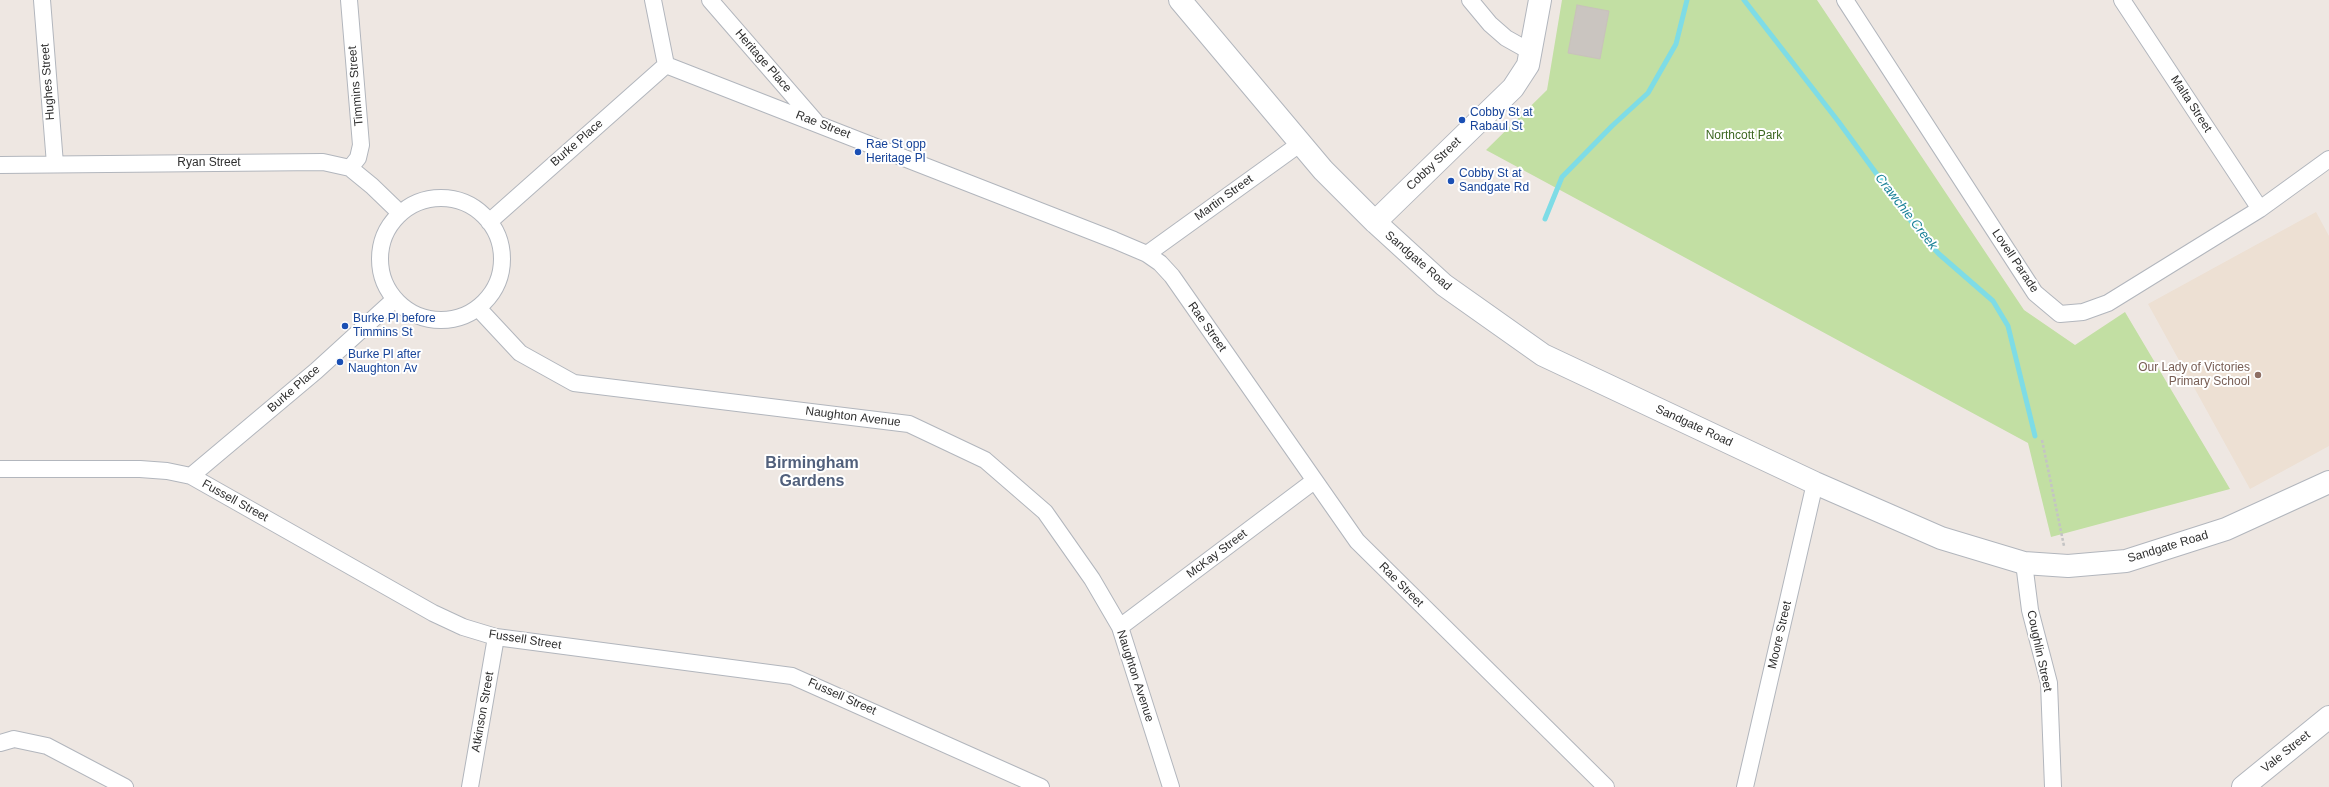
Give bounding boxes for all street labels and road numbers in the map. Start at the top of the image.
street label: Heritage Place [732,27,794,95]
street label: Hughes Street [38,43,58,121]
street label: Timmins Street [345,45,367,127]
street label: Malta Street [2167,73,2215,135]
street label: Rae Street [794,108,852,142]
street label: Burke Place [548,116,606,170]
street label: Cobby Street [1404,134,1464,194]
street label: Ryan Street [177,156,241,170]
street label: Martin Street [1192,172,1256,224]
street label: Lovell Parade [1989,227,2041,295]
street label: Sandgate Road [1382,228,1454,294]
street label: Rae Street [1185,299,1229,355]
street label: Burke Place [265,362,323,416]
street label: Sandgate Road [1653,402,1735,450]
street label: Naughton Avenue [805,404,901,430]
street label: Fussell Street [199,477,271,525]
street label: McKay Street [1184,527,1250,581]
street label: Sandgate Road [2126,528,2210,566]
street label: Rae Street [1376,560,1426,610]
street label: Moore Street [1765,600,1795,670]
street label: Coughlin Street [2023,609,2055,693]
street label: Fussell Street [488,627,562,653]
street label: Naughton Avenue [1113,628,1157,724]
street label: Atkinson Street [469,671,497,753]
street label: Fussell Street [806,676,878,718]
street label: Vale Street [2259,728,2313,776]

